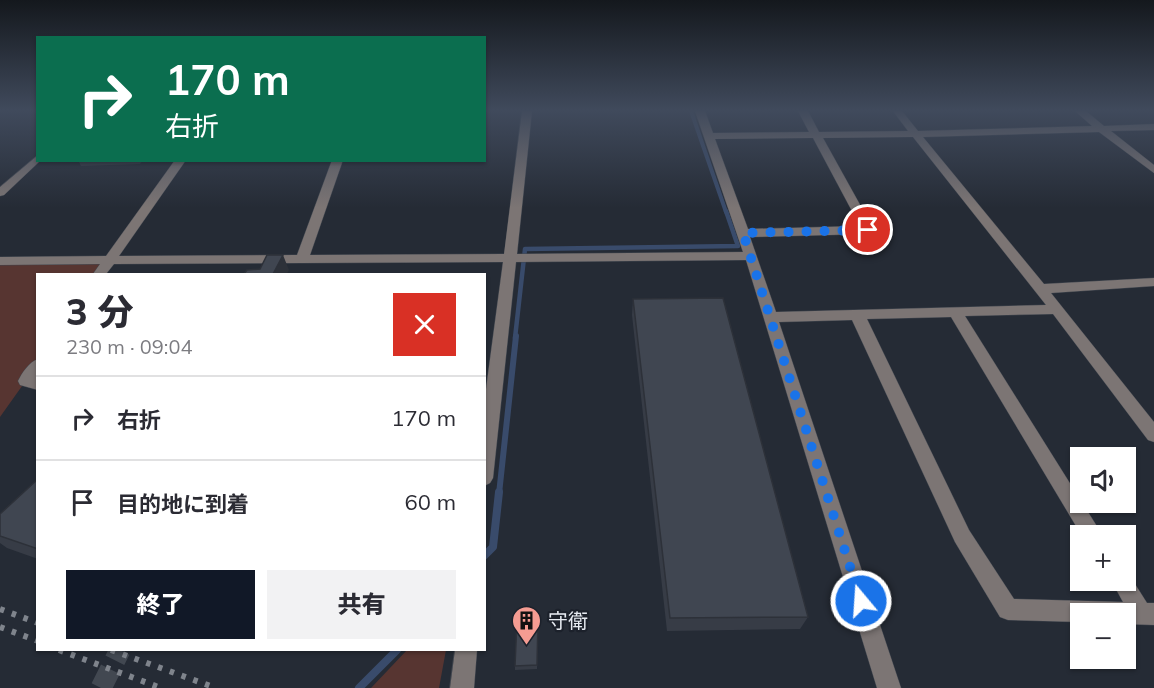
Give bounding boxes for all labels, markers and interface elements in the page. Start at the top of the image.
text: 170 m [165,53,290,106]
icon: right [66,60,144,138]
text: 右折 [165,109,219,143]
pin [842,204,893,255]
icon: arrive [851,213,884,246]
text: 3 分 [66,289,134,334]
button: close [393,293,456,356]
text: 230 m · 09:04 [66,334,192,359]
icon: right [66,402,99,435]
text: 170 m [391,404,456,432]
text: 右折 [117,406,161,434]
map controls [1070,447,1136,669]
button: sound [1070,447,1136,513]
icon: arrive [66,486,99,519]
text: 60 m [405,488,456,516]
text: 目的地に到着 [117,490,249,518]
button: + [1070,525,1136,591]
position arrow [829,569,893,633]
button: 終了 [66,570,255,639]
button: 共有 [267,570,456,639]
button: − [1070,603,1136,669]
building icon: 守衛 [511,604,543,646]
place label: 守衛 [548,608,588,633]

